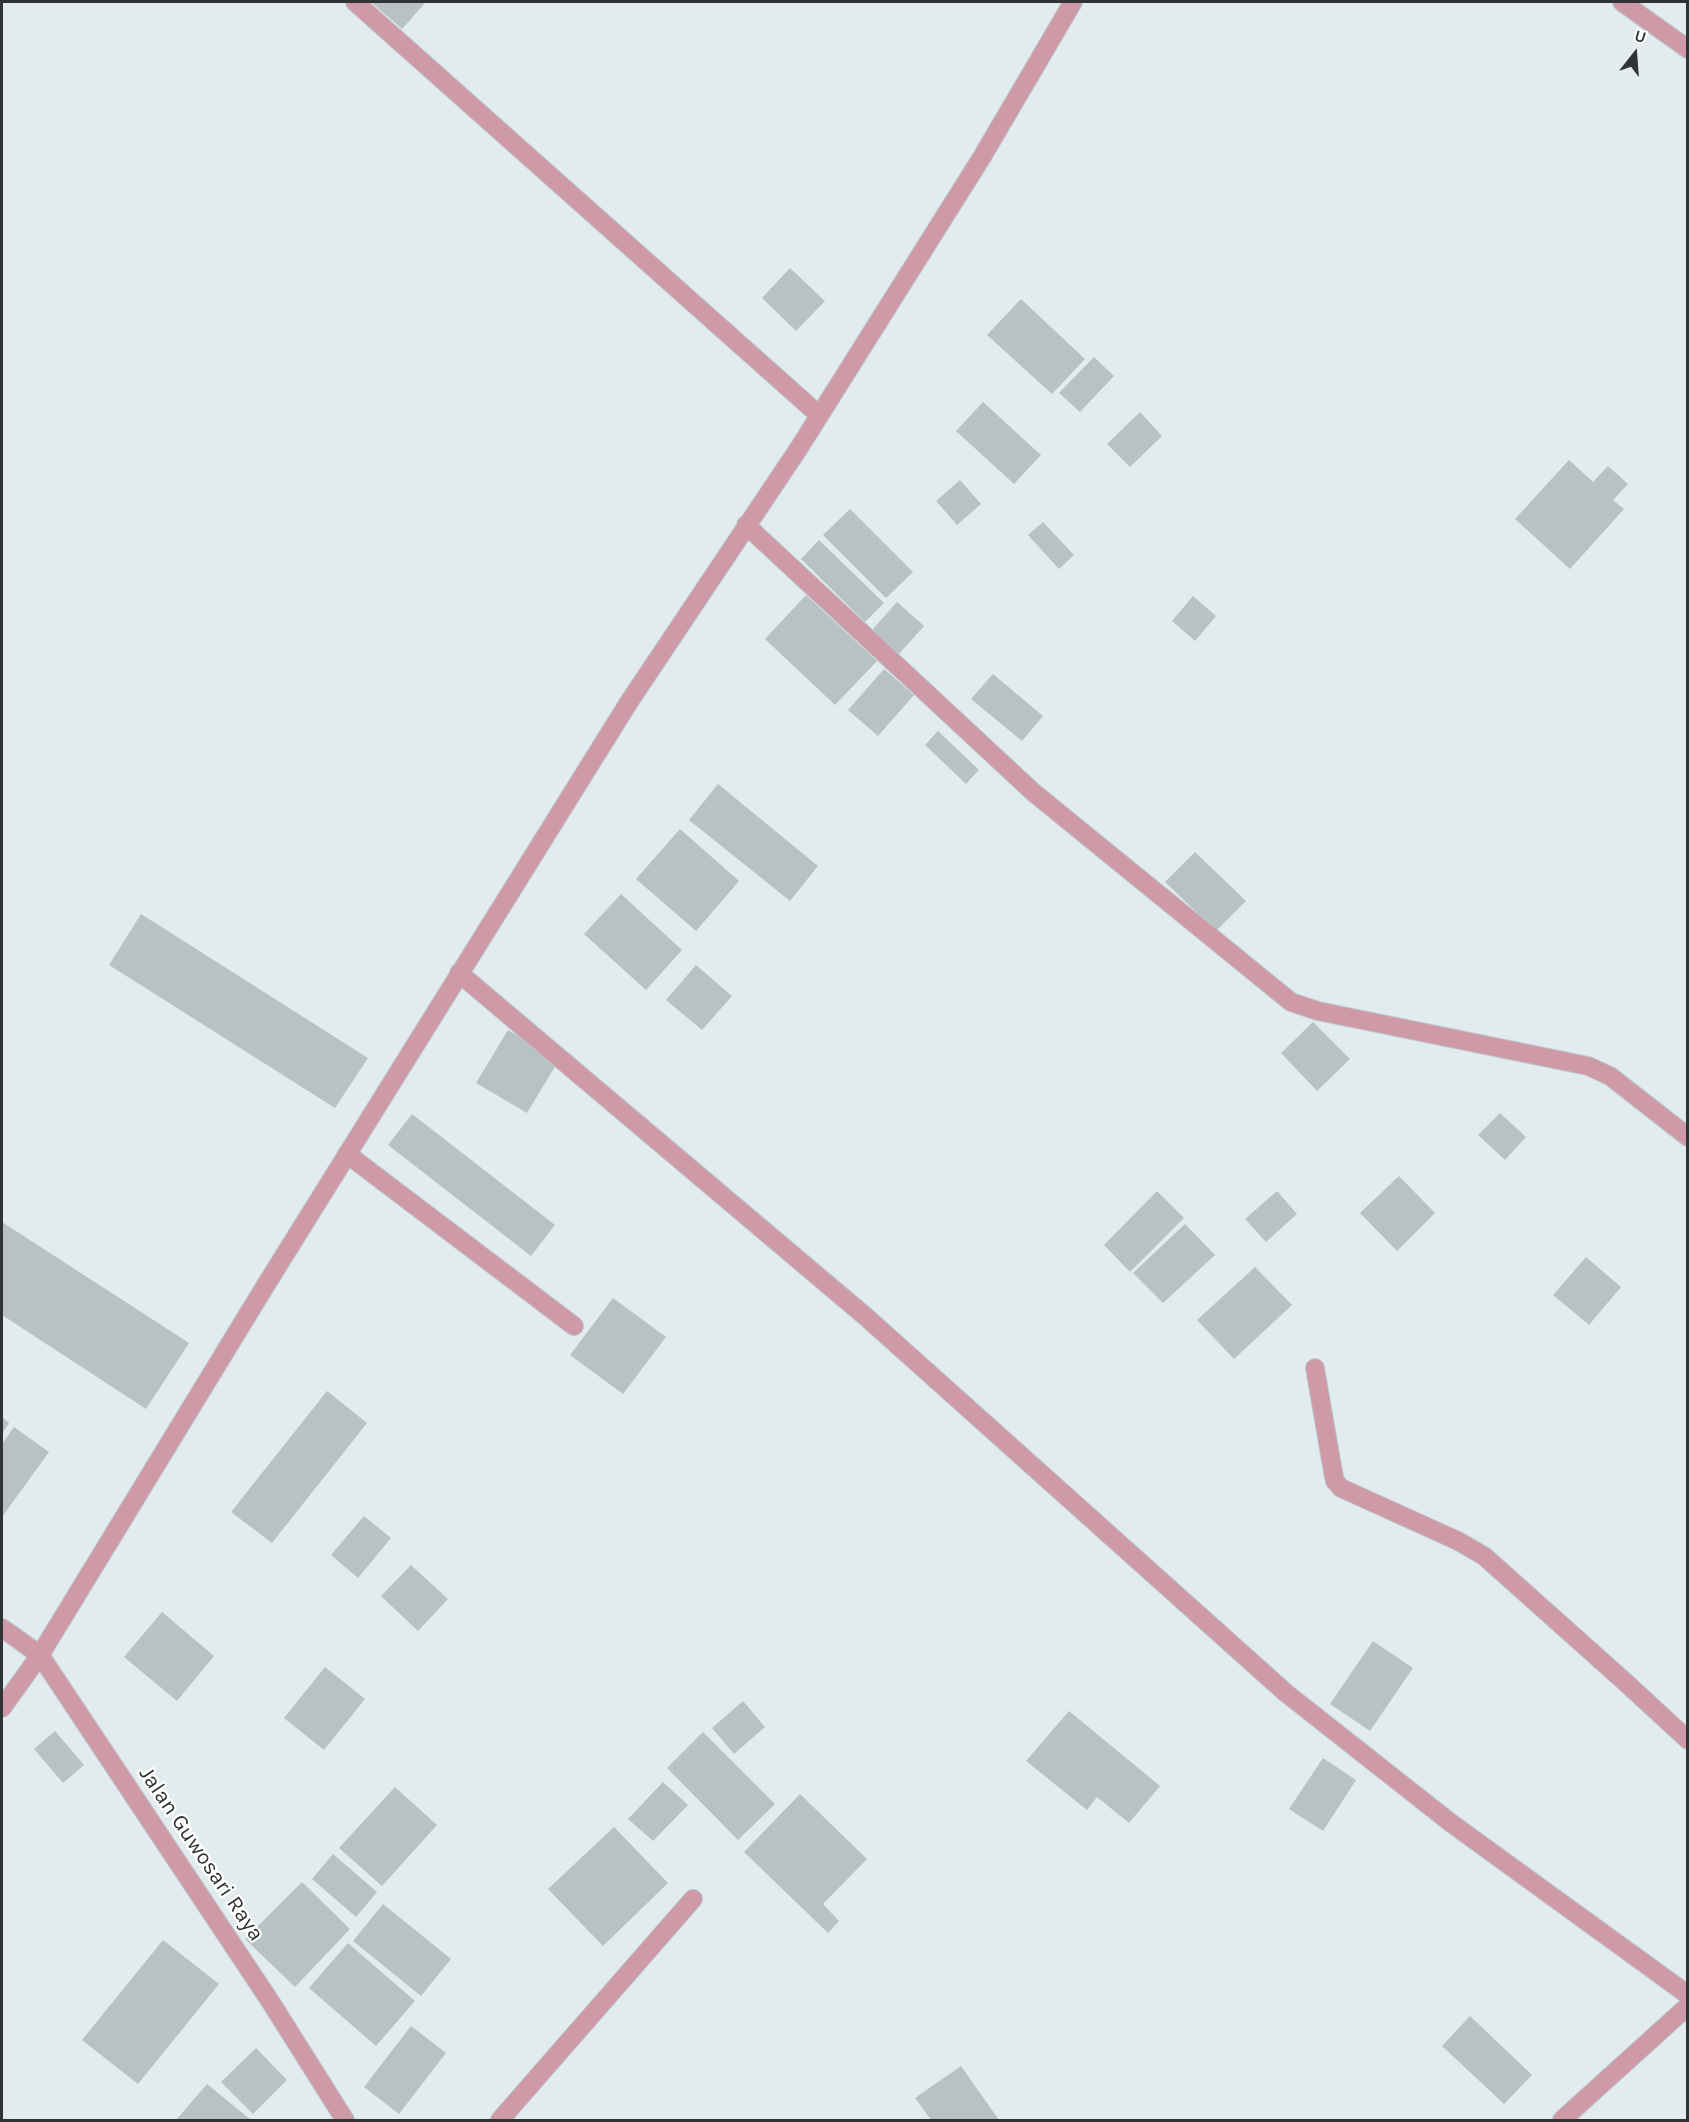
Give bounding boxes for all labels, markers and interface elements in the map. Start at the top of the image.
north arrow [1605,24,1665,84]
text: U [1632,26,1648,47]
street label: Jalan Guwosari Raya [133,1762,269,1946]

